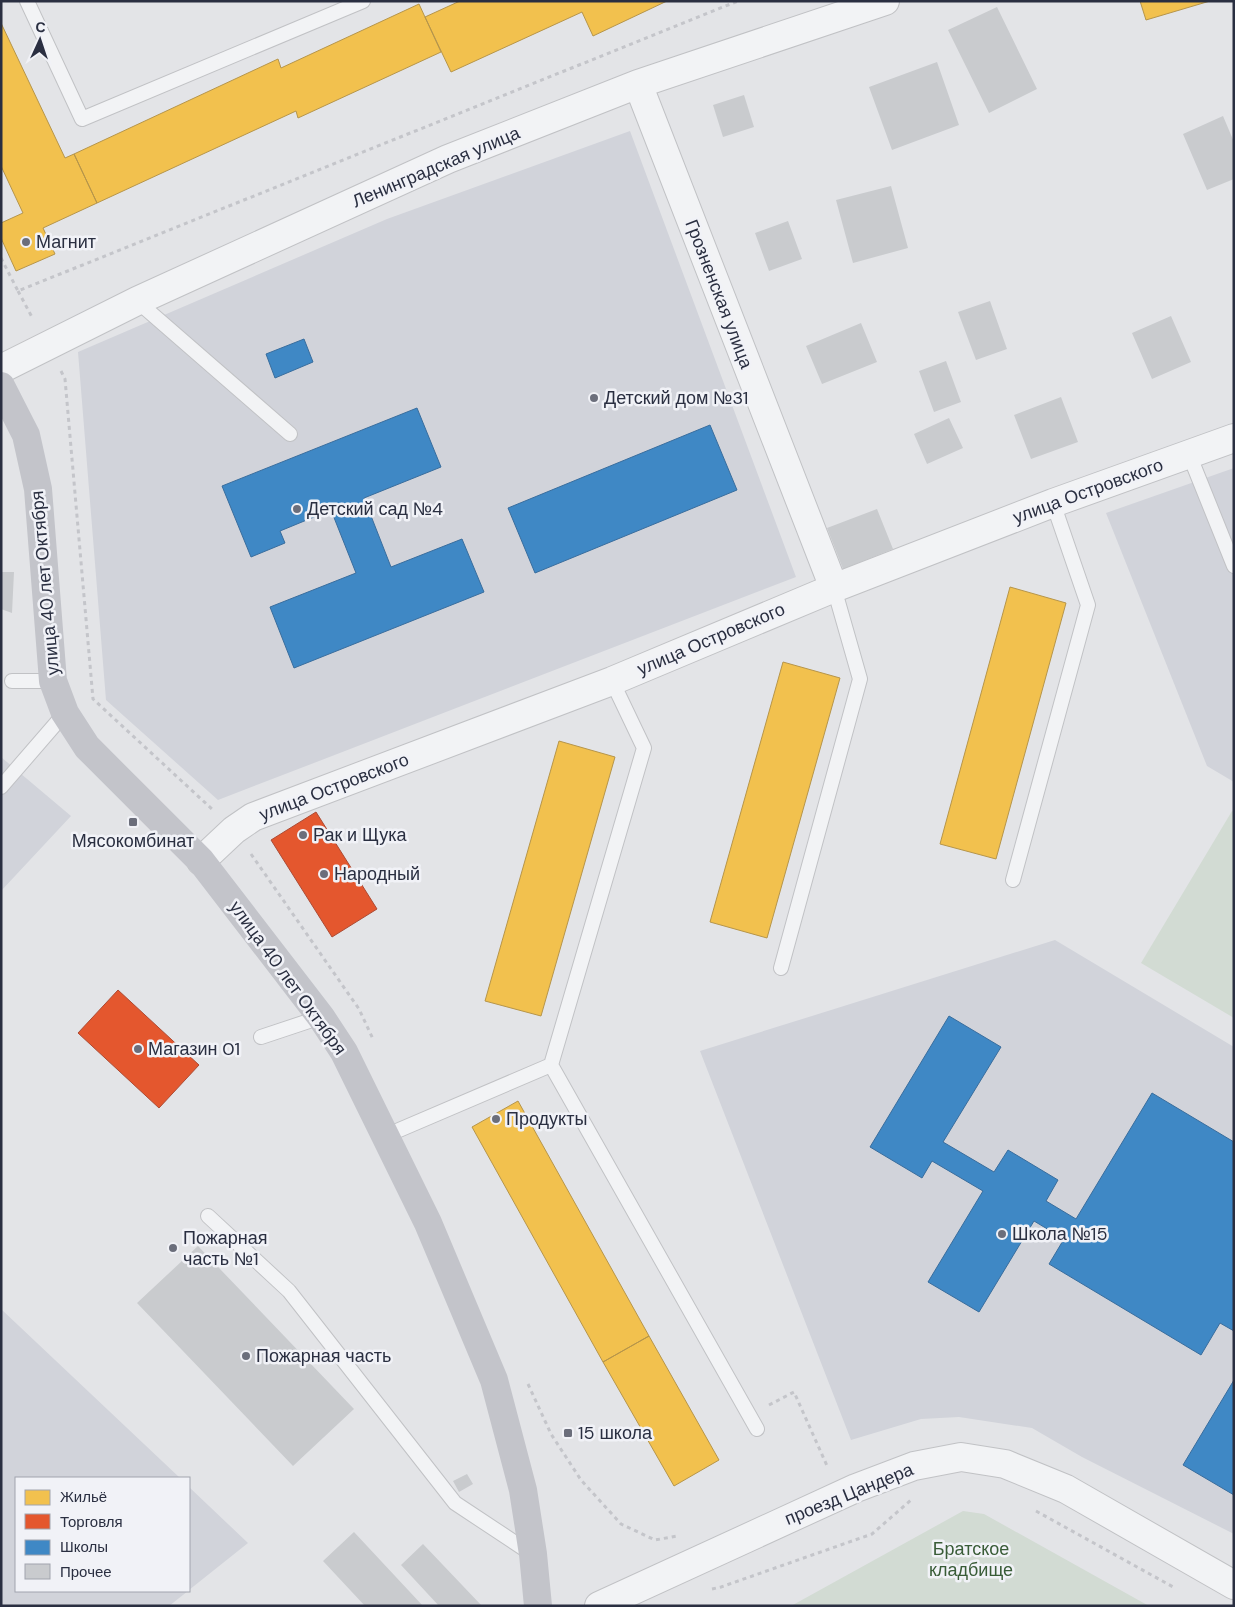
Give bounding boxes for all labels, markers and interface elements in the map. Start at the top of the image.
north arrow [15,15,65,65]
text: С [35,18,46,36]
street label: Ленинградская улица [348,120,525,213]
street label: Грозненская улица [679,216,759,373]
place label: Магнит [36,230,96,254]
marker: Магнит [20,236,32,248]
place label: Детский дом №31 [604,386,748,410]
marker: Детский дом №31 [588,392,600,404]
street label: улица Островского [1010,453,1166,529]
street label: улица 40 лет Октября [25,490,65,676]
place label: Детский сад №4 [307,497,443,521]
marker: Детский сад №4 [291,503,303,515]
street label: улица Островского [634,597,788,681]
street label: улица Островского [256,747,412,827]
marker: Мясокомбинат [127,816,139,828]
place label: Рак и Щука [313,823,407,847]
place label: Мясокомбинат [72,829,194,853]
marker: Рак и Щука [297,829,309,841]
place label: Народный [334,862,420,886]
marker: Народный [318,868,330,880]
street label: улица 40 лет Октября [224,896,352,1060]
place label: Магазин 01 [148,1037,240,1061]
marker: Магазин 01 [132,1043,144,1055]
place label: Продукты [506,1107,587,1131]
marker: Продукты [490,1113,502,1125]
place label: Школа №15 [1012,1222,1107,1246]
place label: Пожарная часть №1 [183,1226,268,1271]
marker: Школа №15 [996,1228,1008,1240]
marker: Пожарная часть №1 [167,1242,179,1254]
place label: Пожарная часть [256,1344,391,1368]
marker: Пожарная часть [240,1350,252,1362]
place label: 15 школа [578,1421,653,1445]
marker: 15 школа [562,1427,574,1439]
street label: проезд Цандера [781,1457,918,1531]
legend [15,1477,190,1592]
text: Жильё [60,1487,107,1507]
text: Торговля [60,1512,123,1532]
text: Школы [60,1537,108,1557]
park label: Братское кладбище [929,1537,1013,1582]
text: Прочее [60,1562,112,1582]

